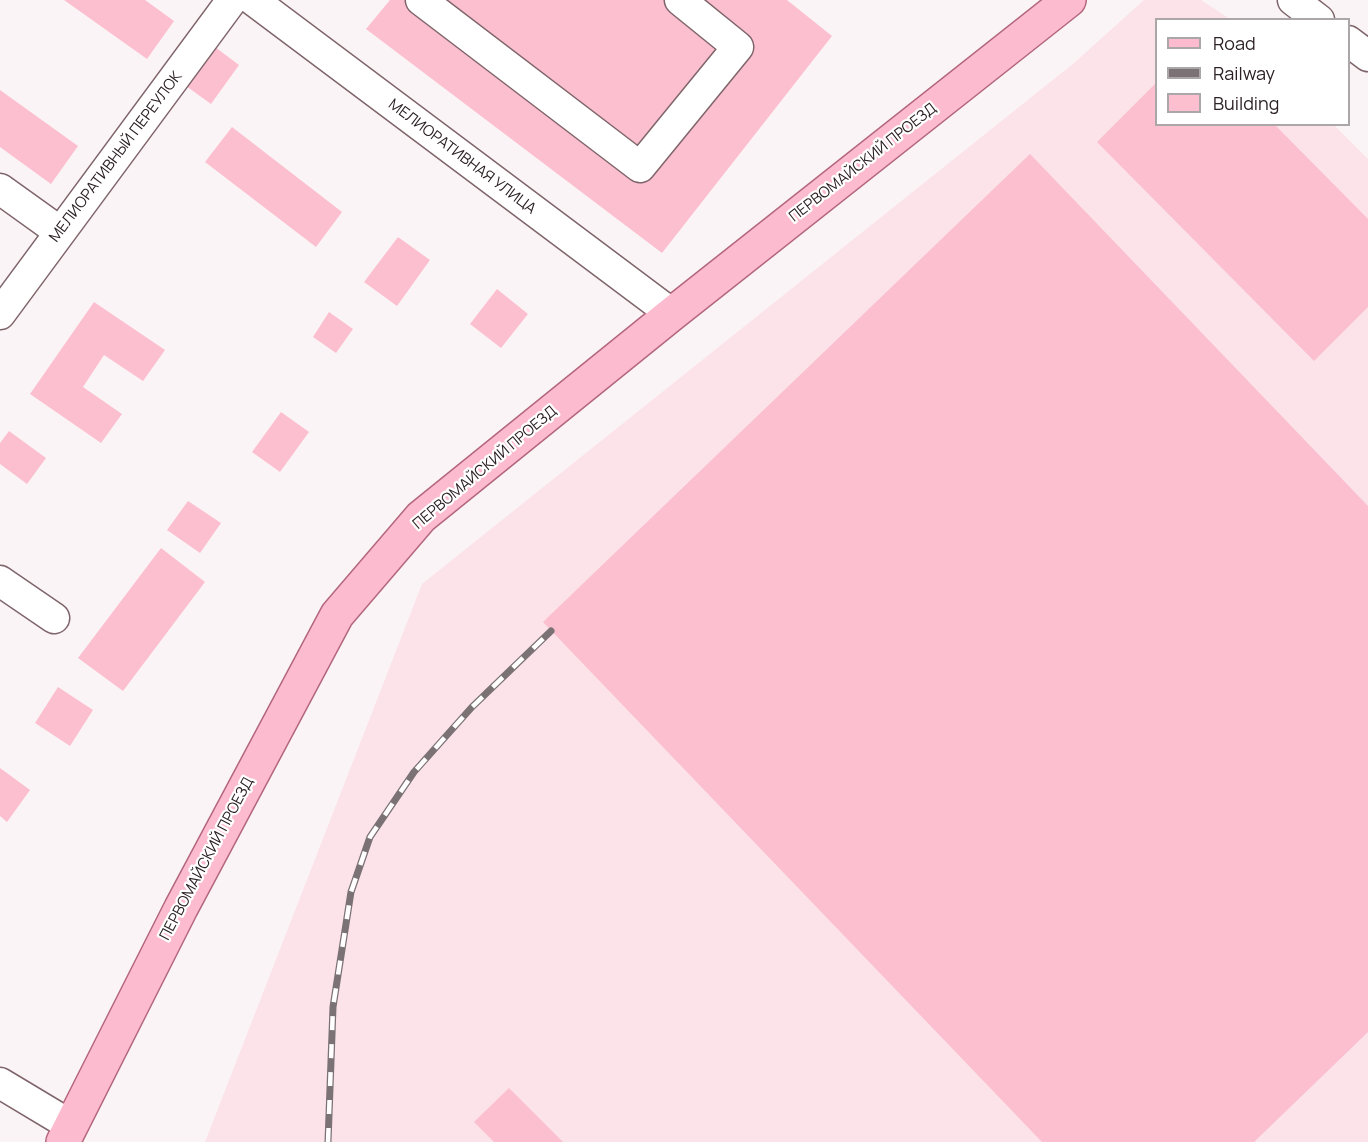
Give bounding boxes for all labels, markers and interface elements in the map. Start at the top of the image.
legend [1155,18,1350,126]
text: Road [1213,31,1256,55]
text: Railway [1213,61,1275,85]
street label: МЕЛИОРАТИВНЫЙ ПЕРЕУЛОК [46,68,186,246]
text: Building [1213,91,1279,115]
street label: МЕЛИОРАТИВНАЯ УЛИЦА [385,96,539,218]
street label: ПЕРВОМАЙСКИЙ ПРОЕЗД [786,100,940,226]
street label: ПЕРВОМАЙСКИЙ ПРОЕЗД [410,403,560,533]
street label: ПЕРВОМАЙСКИЙ ПРОЕЗД [156,774,258,944]

